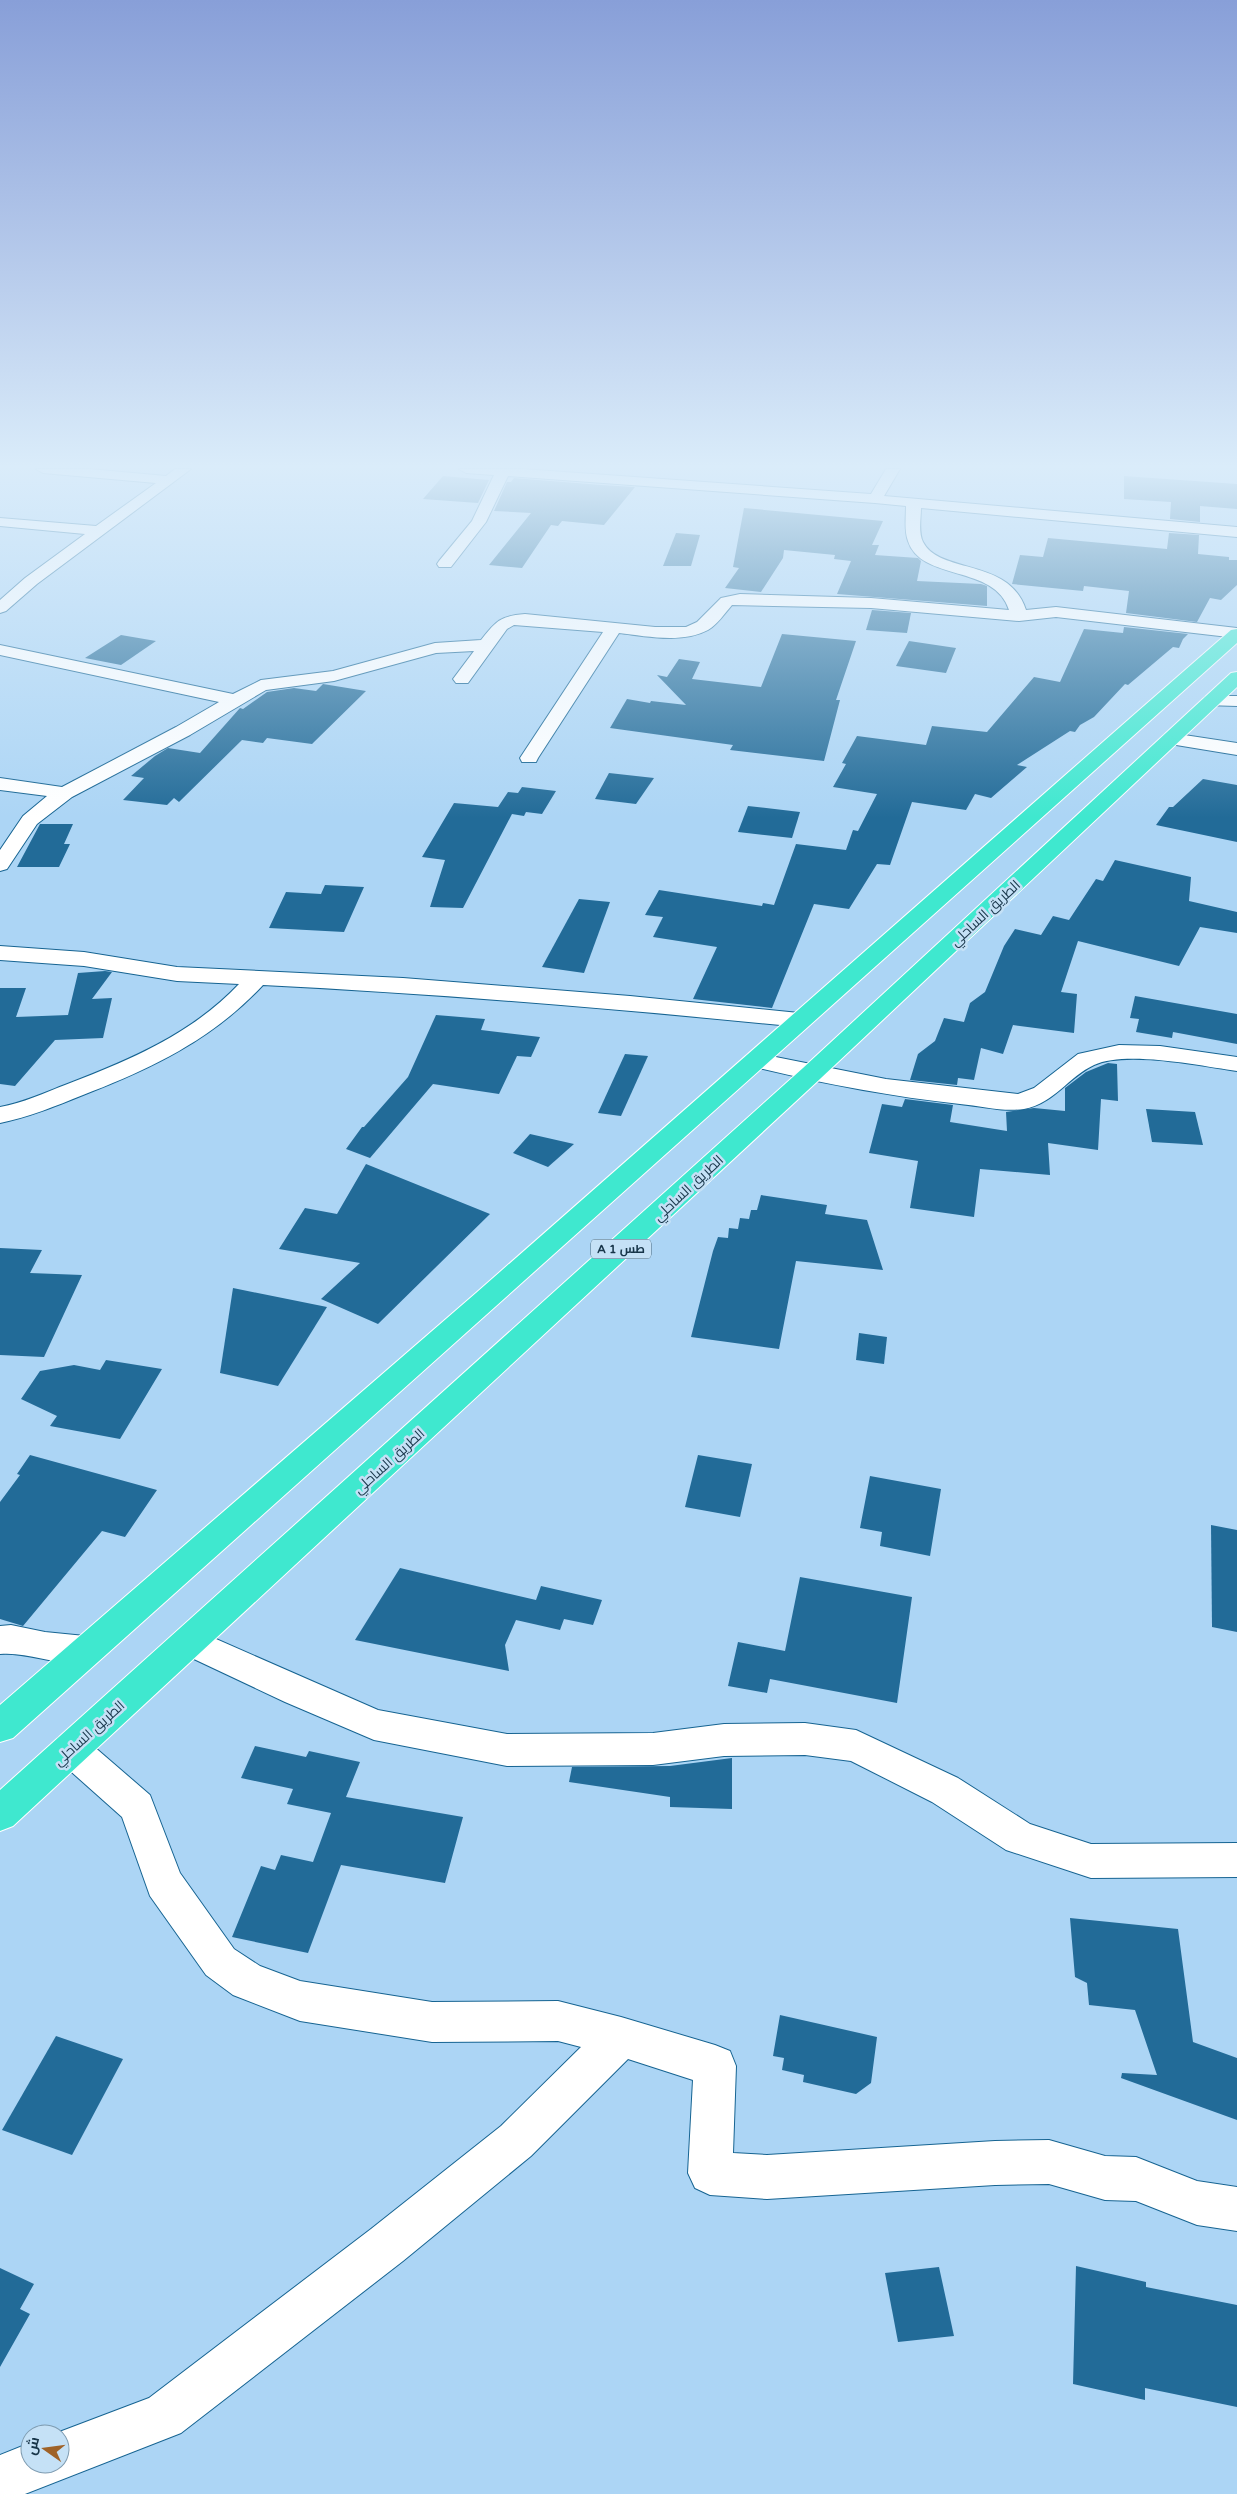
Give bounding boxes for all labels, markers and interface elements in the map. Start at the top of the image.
street label: الطريق الساحلي [947,877,1026,952]
street label: الطريق الساحلي [650,1152,729,1227]
road number: A 1 طس [591,1240,651,1258]
street label: الطريق الساحلي [350,1425,430,1500]
street label: الطريق الساحلي [50,1697,130,1772]
north arrow [20,2424,70,2474]
text: ش [22,2435,43,2457]

